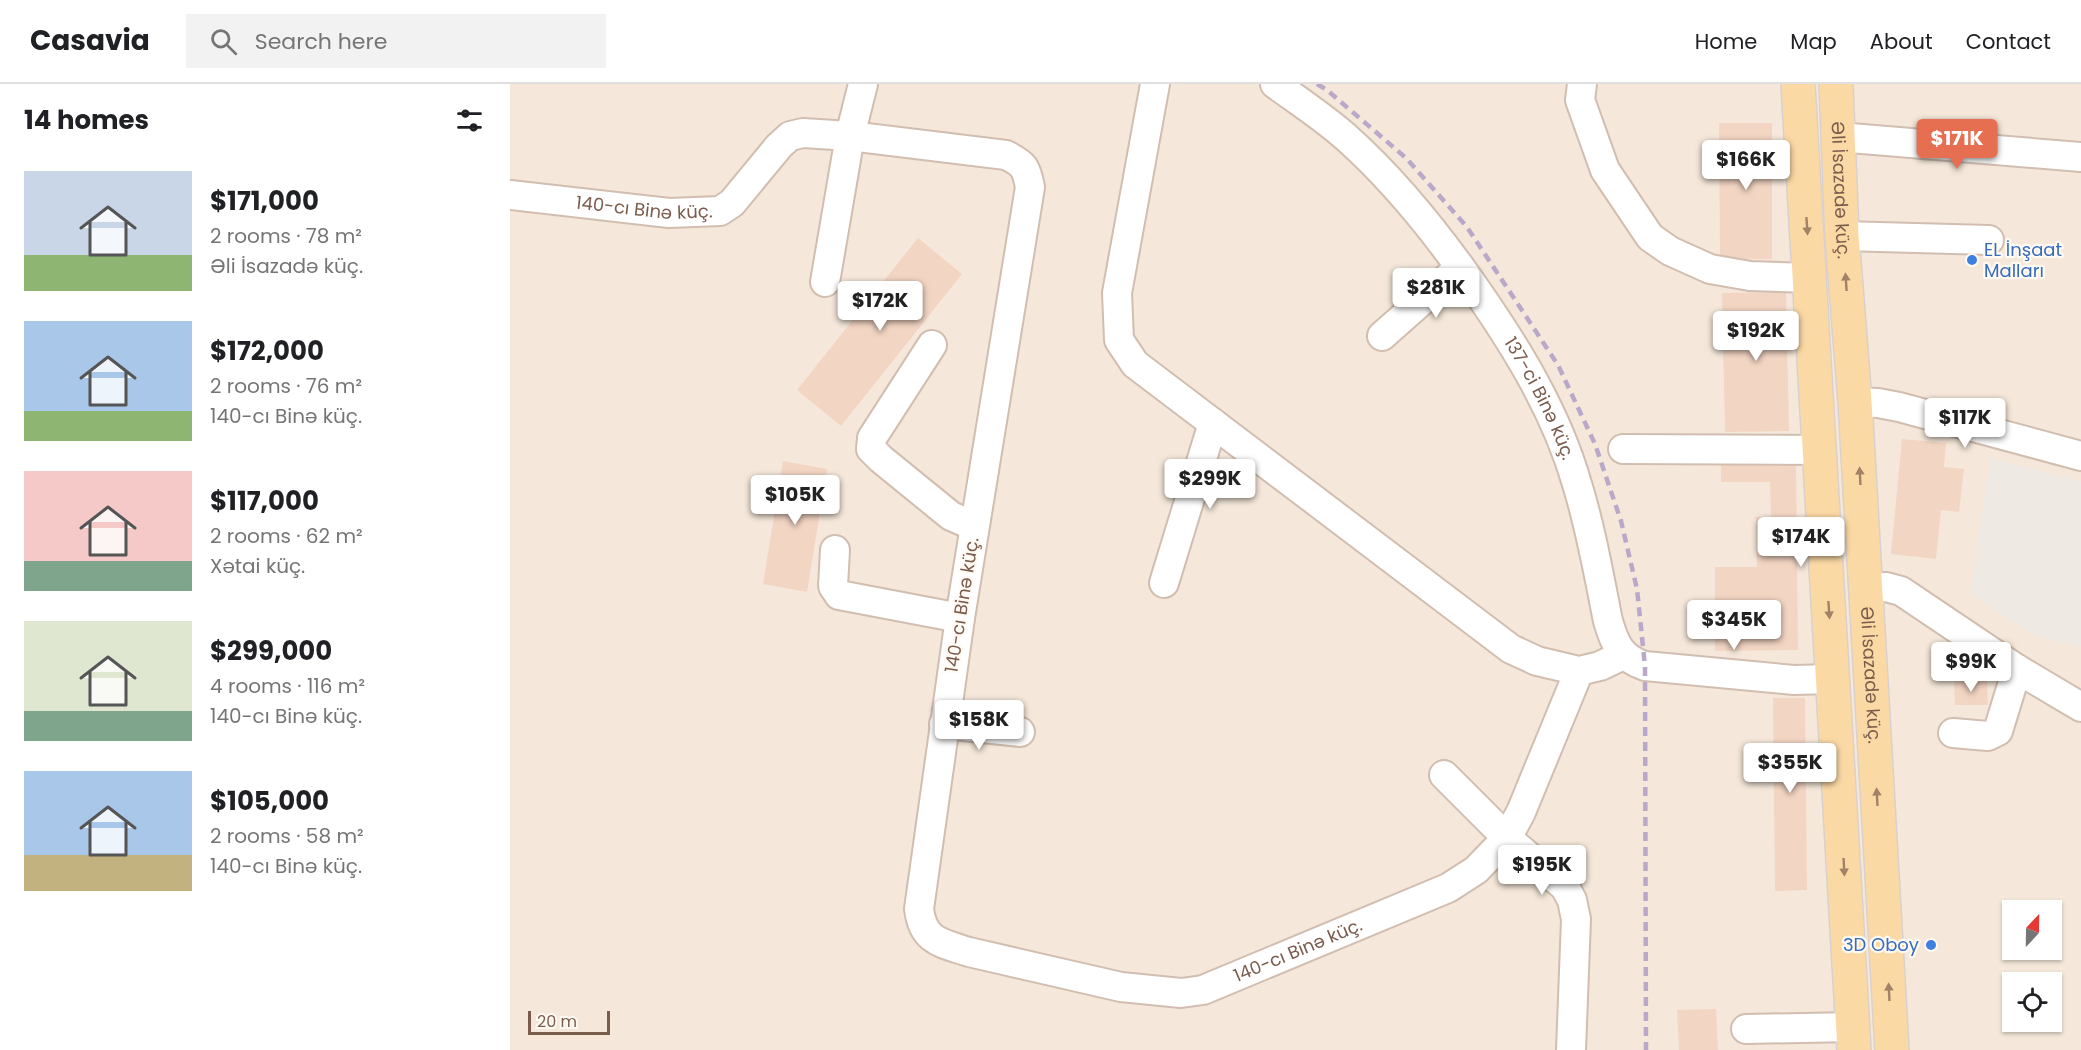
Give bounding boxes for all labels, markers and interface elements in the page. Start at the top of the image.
search box [186,14,606,68]
text: Casavia [30,21,150,60]
icon: search [207,25,240,58]
text: Search here [255,26,387,57]
text: Home [1695,27,1757,56]
text: Map [1790,27,1837,56]
text: About [1870,27,1933,56]
text: Contact [1966,27,2051,56]
text: 14 homes [24,102,149,138]
icon: filters [453,104,486,137]
pin: $171K [1915,119,1999,170]
street label: Əli İsazadə küç. [1825,120,1857,260]
text: $171K [1931,124,1983,152]
pin: $166K [1704,140,1788,191]
text: $166K [1716,145,1776,173]
text: $171,000 [210,183,319,219]
street label: 140-cı Binə küç. [575,190,713,225]
icon: home [72,195,144,267]
one-way arrow [1802,217,1812,236]
text: 2 rooms · 78 m² [210,222,362,250]
place label: EL İnşaat Malları [1984,237,2062,283]
text: Əli İsazadə küç. [210,252,363,280]
marker: EL İnşaat Malları [1965,253,1979,267]
pin: $281K [1394,268,1478,319]
one-way arrow [1841,272,1851,291]
text: $281K [1407,273,1466,301]
pin: $172K [838,281,922,332]
text: $172K [852,286,908,314]
pin: $192K [1714,311,1798,362]
text: $192K [1727,316,1785,344]
street label: 137-ci Binə küç. [1499,332,1581,463]
text: $172,000 [210,333,324,369]
icon: home [72,345,144,417]
text: 2 rooms · 76 m² [210,372,362,400]
pin: $117K [1923,398,2007,449]
text: 140-cı Binə küç. [210,402,362,430]
text: $117K [1939,403,1991,431]
pin: $299K [1168,459,1252,510]
text: $299K [1178,464,1242,492]
one-way arrow [1855,467,1864,486]
pin: $105K [753,475,837,526]
text: $105K [765,480,825,508]
text: $117,000 [210,483,319,519]
icon: home [72,495,144,567]
pin: $174K [1759,517,1843,568]
text: 2 rooms · 62 m² [210,522,363,550]
text: $174K [1772,522,1830,550]
street label: 140-cı Binə küç. [938,535,985,674]
text: Xətai küç. [210,552,305,580]
pin: $345K [1692,600,1776,651]
one-way arrow [1824,600,1833,619]
text: $345K [1701,605,1767,633]
street label: Əli İsazadə küç. [1855,605,1887,744]
text: $299,000 [210,633,332,669]
pin: $99K [1935,642,2007,693]
icon: home [72,645,144,717]
text: $99K [1945,647,1997,675]
text: 4 rooms · 116 m² [210,672,365,700]
pin: $158K [937,700,1021,751]
text: 140-cı Binə küç. [210,702,362,730]
text: $158K [949,705,1009,733]
pin: $355K [1748,743,1832,794]
text: $355K [1757,748,1823,776]
text: $105,000 [210,783,329,819]
one-way arrow [1872,787,1881,806]
icon: home [72,795,144,867]
text: 2 rooms · 58 m² [210,822,364,850]
pin: $195K [1500,845,1584,896]
text: $195K [1512,850,1572,878]
text: 140-cı Binə küç. [210,852,362,880]
one-way arrow [1839,858,1848,877]
north arrow [2002,900,2062,960]
map controls [2002,900,2062,1032]
street label: 140-cı Binə küç. [1230,912,1366,988]
place label: 3D Oboy [1843,932,1919,957]
marker: 3D Oboy [1924,938,1938,952]
button: locate [2002,972,2062,1032]
one-way arrow [1884,982,1893,1001]
scale bar [528,1008,610,1036]
text: 20 m [537,1010,577,1033]

